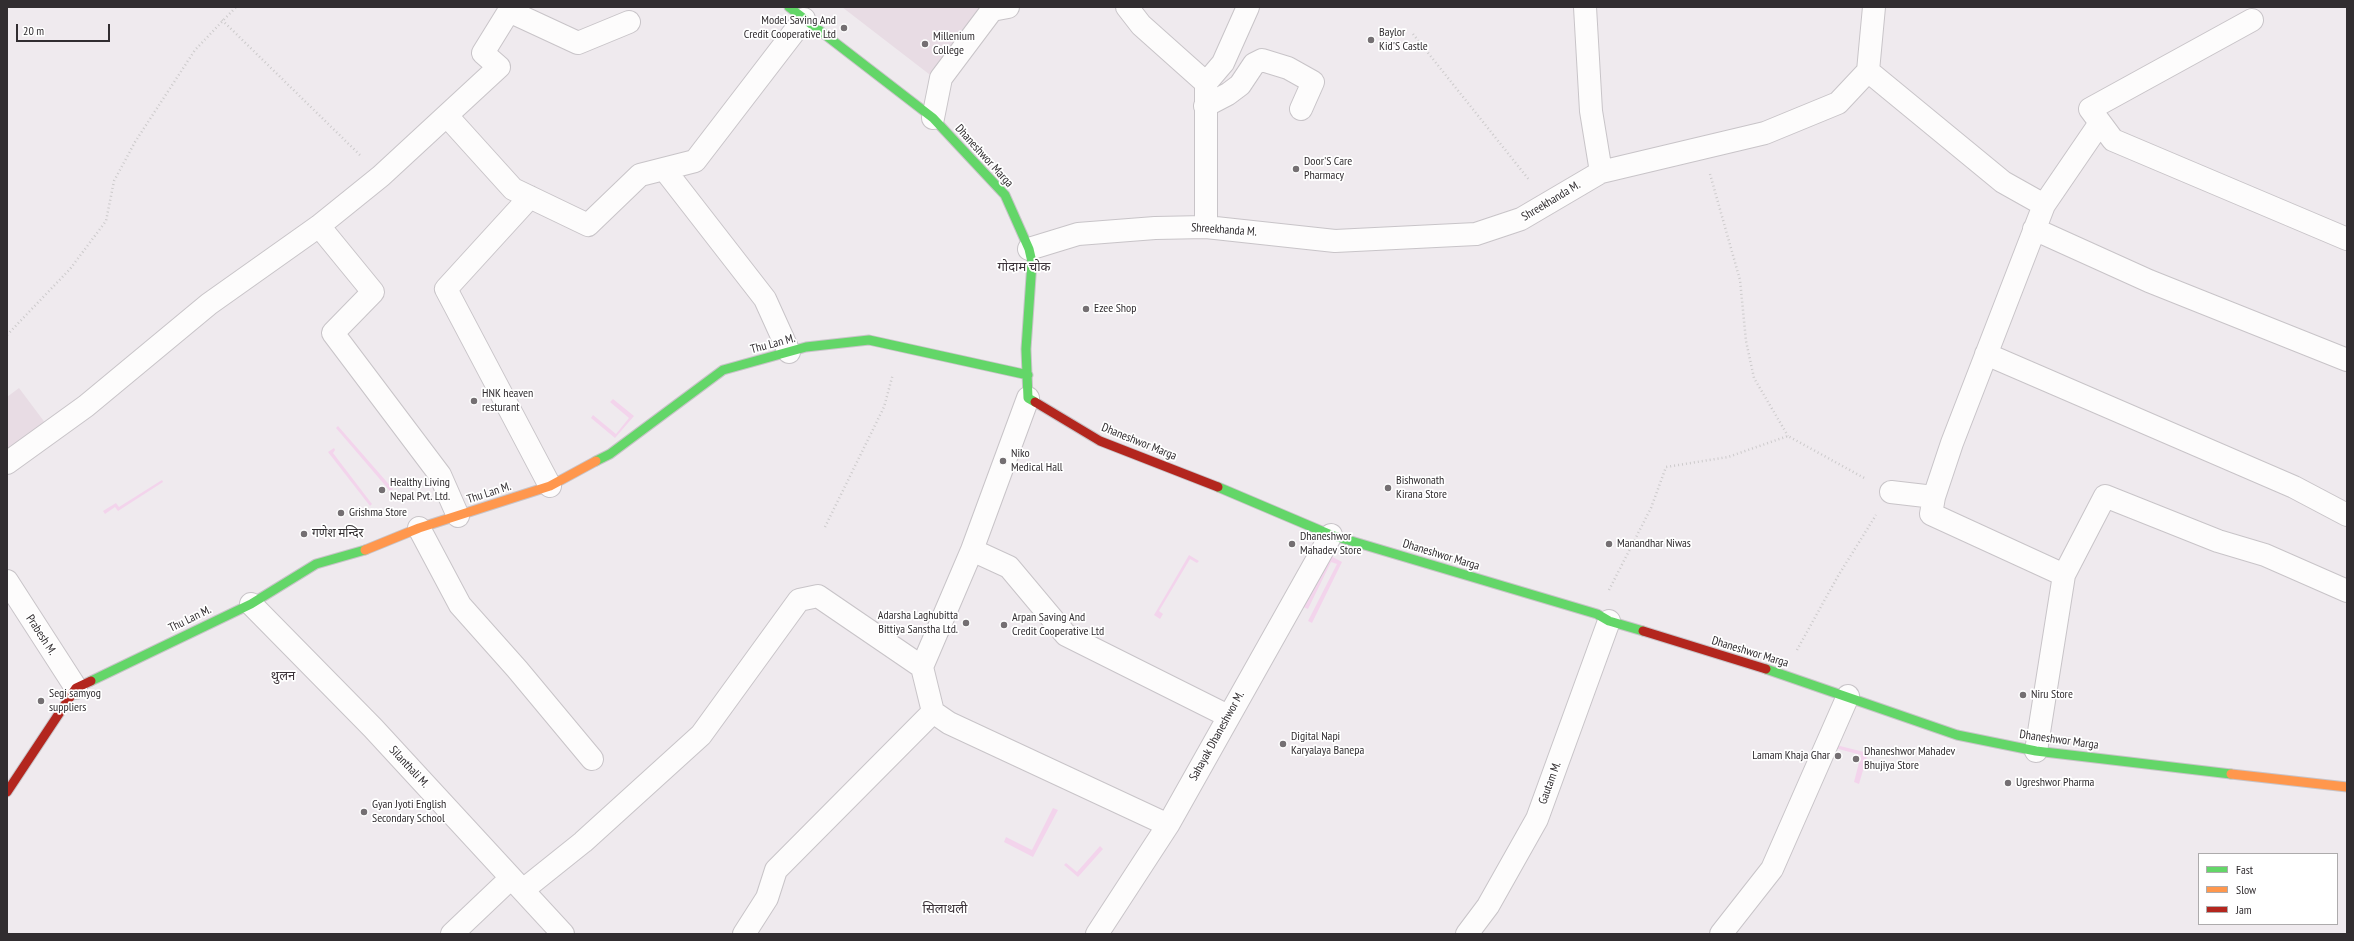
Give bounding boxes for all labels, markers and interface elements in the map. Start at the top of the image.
place label: Model Saving And Credit Cooperative Ltd [744,14,836,42]
scale bar [18,16,112,42]
text: 20 m [23,23,44,38]
marker: Model Saving And Credit Cooperative Ltd [839,23,849,33]
place label: Baylor Kid'S Castle [1379,26,1428,54]
place label: Millenium College [933,30,975,58]
marker: Baylor Kid'S Castle [1366,35,1376,45]
marker: Millenium College [920,39,930,49]
street label: Dhaneshwor Marga [952,122,1016,190]
place label: Door'S Care Pharmacy [1304,155,1352,183]
marker: Door'S Care Pharmacy [1291,164,1301,174]
street label: Shreekhanda M. [1519,178,1583,224]
street label: Shreekhanda M. [1191,221,1257,239]
district label: गाेदाम चाेक [997,259,1051,275]
place label: Ezee Shop [1094,302,1137,316]
marker: Ezee Shop [1081,304,1091,314]
street label: Thu Lan M. [749,331,797,357]
place label: HNK heaven resturant [482,387,533,415]
marker: HNK heaven resturant [469,396,479,406]
street label: Dhaneshwor Marga [1099,420,1179,464]
place label: Niko Medical Hall [1011,447,1063,475]
marker: Niko Medical Hall [998,456,1008,466]
place label: Bishwonath Kirana Store [1396,474,1447,502]
place label: Healthy Living Nepal Pvt. Ltd. [390,476,450,504]
street label: Thu Lan M. [465,479,513,507]
marker: Bishwonath Kirana Store [1383,483,1393,493]
marker: Healthy Living Nepal Pvt. Ltd. [377,485,387,495]
place label: Grishma Store [349,506,407,520]
marker: Grishma Store [336,508,346,518]
place label: गणेश मन्दिर [312,527,363,541]
marker: गणेश मन्दिर [299,529,309,539]
place label: Dhaneshwor Mahadev Store [1300,530,1361,558]
street label: Dhaneshwor Marga [1401,536,1481,574]
place label: Manandhar Niwas [1617,537,1691,551]
marker: Dhaneshwor Mahadev Store [1287,539,1297,549]
marker: Manandhar Niwas [1604,539,1614,549]
street label: Thu Lan M. [166,603,214,635]
place label: Adarsha Laghubitta Bittiya Sanstha Ltd. [878,609,958,637]
place label: Arpan Saving And Credit Cooperative Ltd [1012,611,1104,639]
street label: Prabesh M. [23,612,59,658]
marker: Adarsha Laghubitta Bittiya Sanstha Ltd. [961,618,971,628]
marker: Arpan Saving And Credit Cooperative Ltd [999,620,1009,630]
street label: Dhaneshwor Marga [1710,633,1790,671]
district label: थुलन [271,668,295,684]
place label: Segi samyog suppliers [49,687,101,715]
place label: Niru Store [2031,688,2073,702]
street label: Sahayak Dhaneshwor M. [1186,689,1248,783]
marker: Niru Store [2018,690,2028,700]
marker: Segi samyog suppliers [36,696,46,706]
street label: Dhaneshwor Marga [2019,727,2099,753]
place label: Digital Napi Karyalaya Banepa [1291,730,1364,758]
marker: Digital Napi Karyalaya Banepa [1278,739,1288,749]
street label: Silanthali M. [386,743,432,791]
place label: Dhaneshwor Mahadev Bhujiya Store [1864,745,1955,773]
place label: Lamam Khaja Ghar [1752,749,1830,763]
marker: Lamam Khaja Ghar [1833,751,1843,761]
marker: Dhaneshwor Mahadev Bhujiya Store [1851,754,1861,764]
street label: Gautam M. [1536,760,1564,806]
place label: Ugreshwor Pharma [2016,776,2094,790]
marker: Ugreshwor Pharma [2003,778,2013,788]
place label: Gyan Jyoti English Secondary School [372,798,446,826]
marker: Gyan Jyoti English Secondary School [359,807,369,817]
legend [2198,853,2338,925]
text: Fast [2236,862,2253,877]
text: Slow [2236,882,2256,897]
district label: सिलाथली [923,901,967,917]
text: Jam [2236,902,2252,917]

